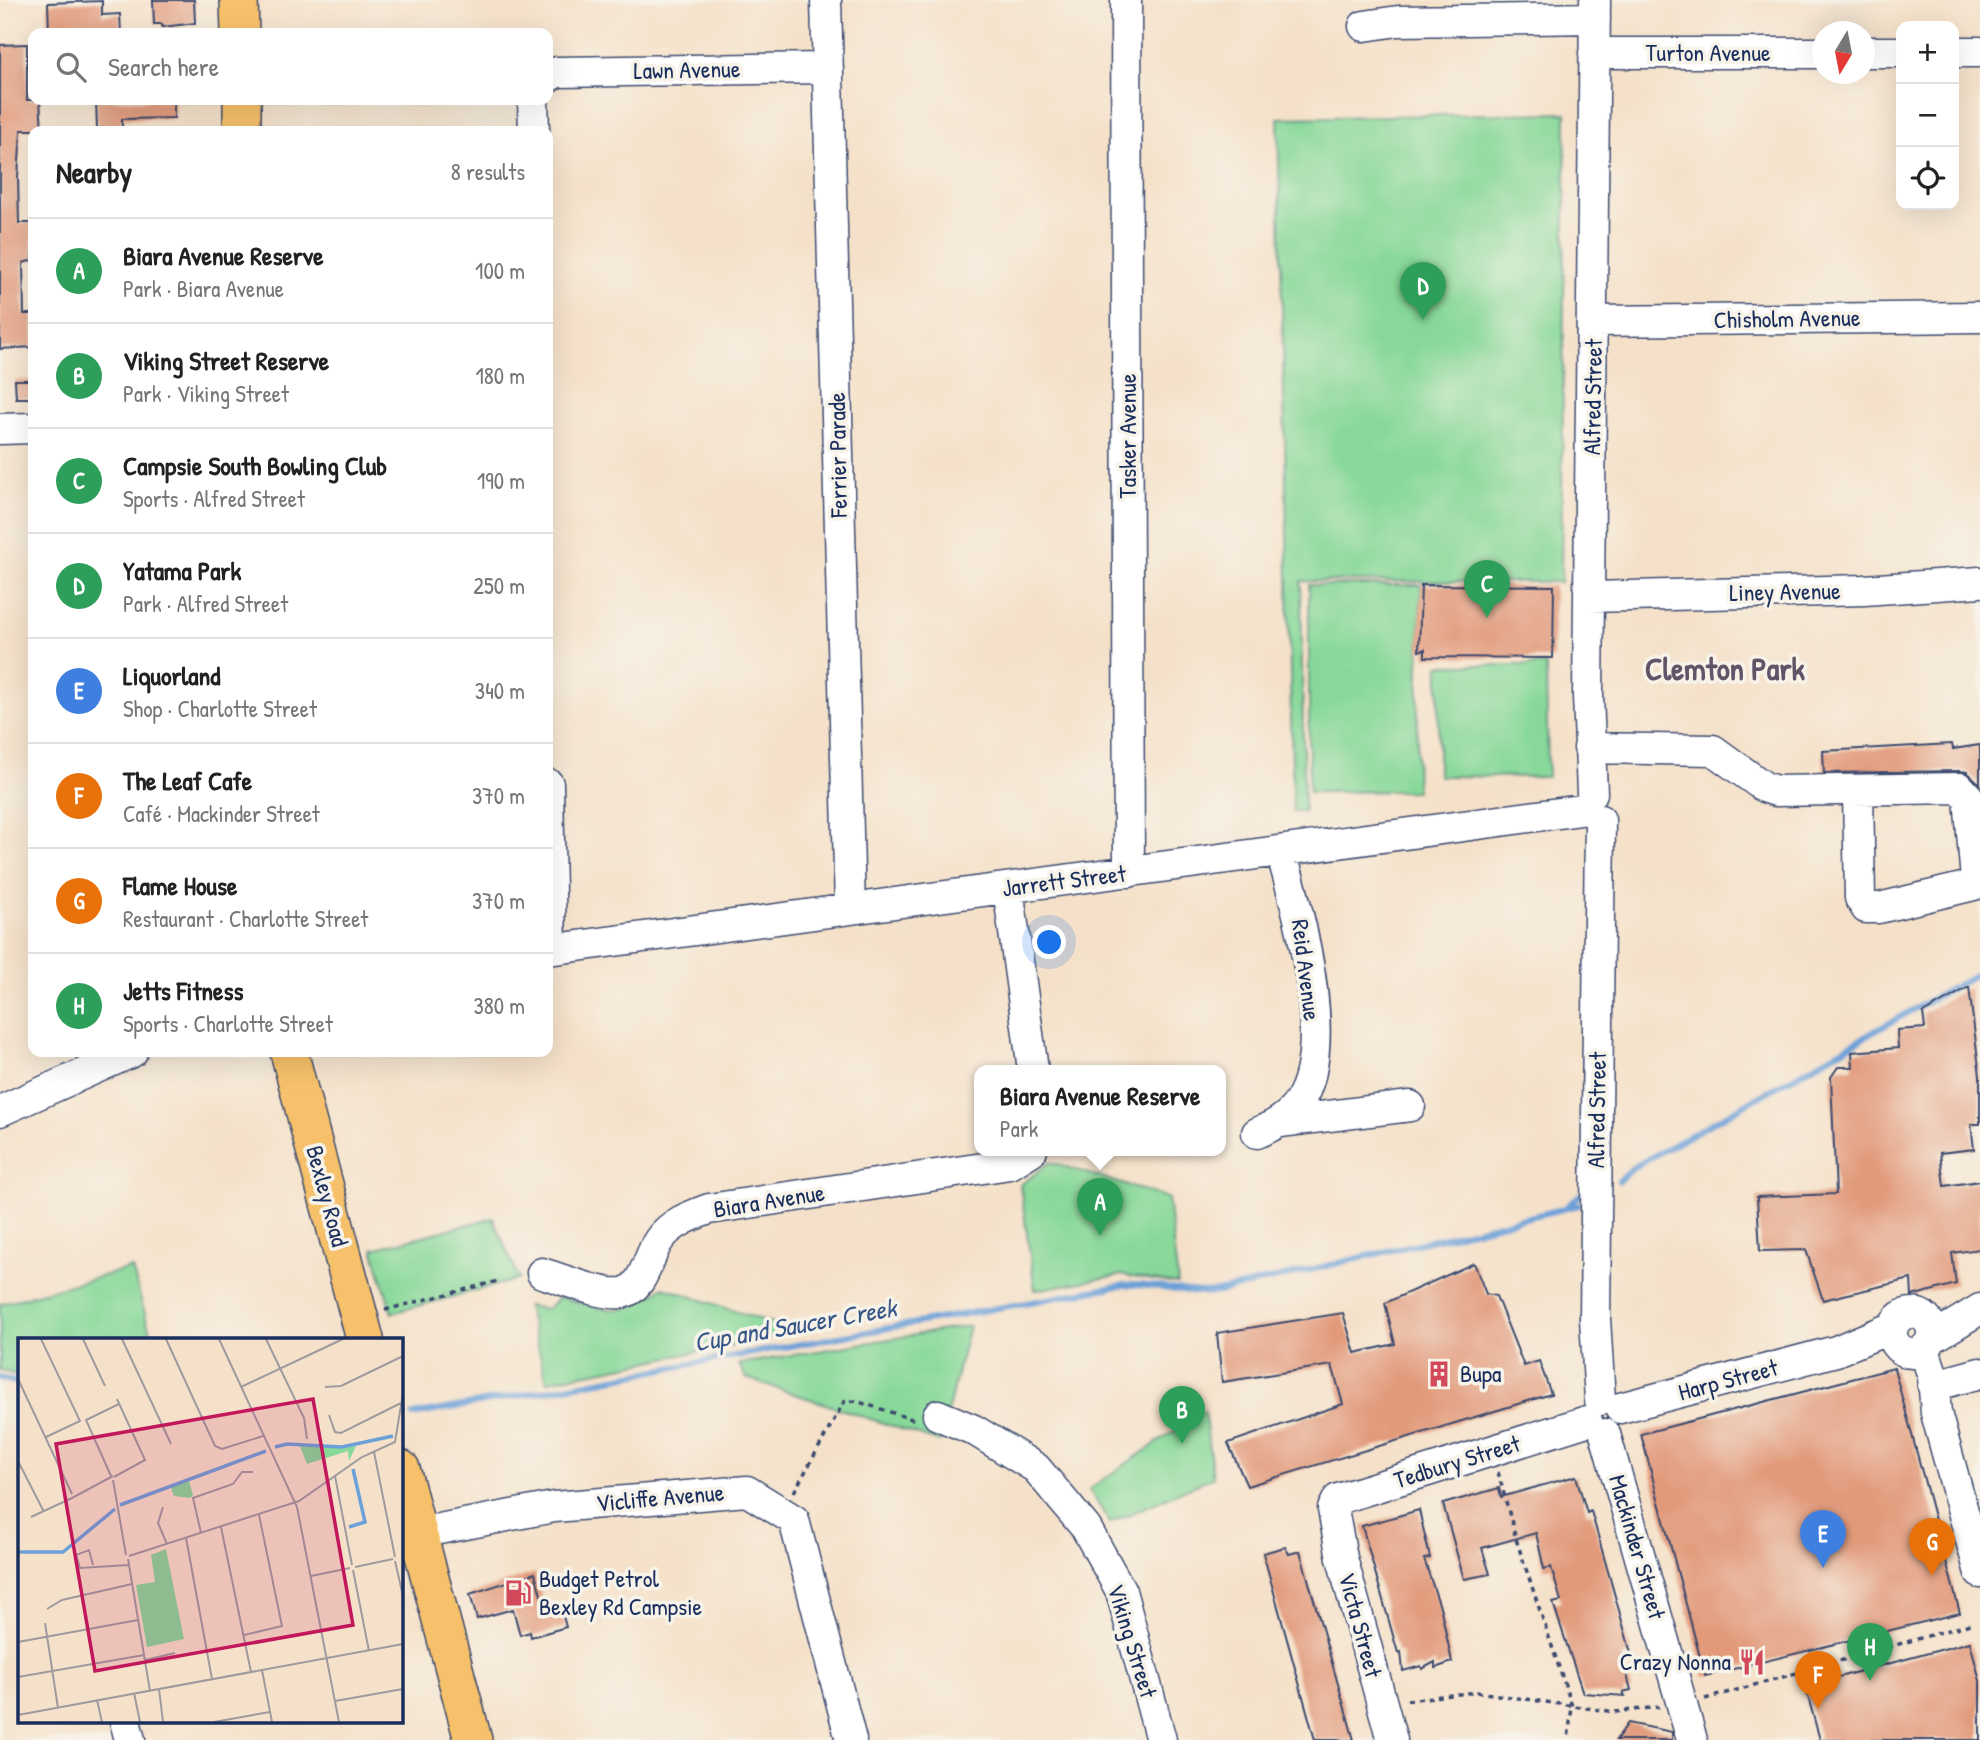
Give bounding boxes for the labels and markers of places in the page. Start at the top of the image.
pin: D [1400,262,1446,320]
pin: C [1464,560,1510,618]
pin: A [1077,1178,1123,1236]
place label: Bupa [1460,1357,1501,1389]
building icon: Bupa [1424,1359,1454,1389]
pin: B [1159,1386,1205,1444]
pin: E [1800,1510,1846,1568]
pin: G [1909,1518,1955,1576]
place label: Budget Petrol Bexley Rd Campsie [539,1562,703,1622]
fuel station icon: Budget Petrol Bexley Rd Campsie [503,1578,533,1608]
pin: H [1847,1623,1893,1681]
place label: Crazy Nonna [1620,1645,1731,1677]
restaurant icon: Crazy Nonna [1737,1647,1767,1677]
pin: F [1795,1651,1841,1709]

